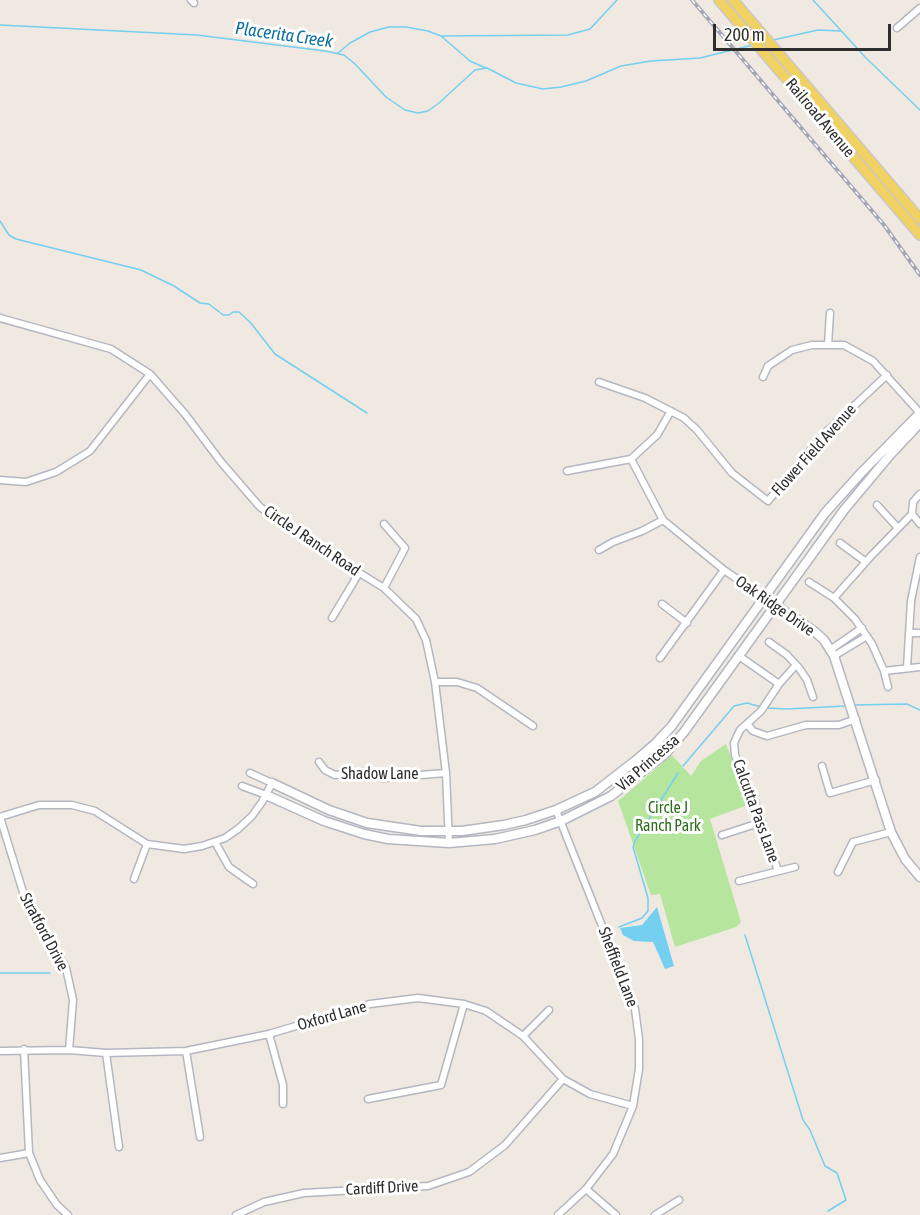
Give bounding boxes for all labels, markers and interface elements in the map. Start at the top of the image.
scale bar [716,12,894,50]
water label: Placerita Creek [234,17,334,53]
text: 200 m [724,24,765,45]
street label: Railroad Avenue [781,75,859,161]
street label: Flower Field Avenue [768,400,860,500]
street label: Circle J Ranch Road [260,502,364,580]
street label: Oak Ridge Drive [732,572,818,640]
street label: Via Princessa [613,730,683,796]
street label: Calcutta Pass Lane [728,757,784,865]
street label: Shadow Lane [341,764,419,784]
park label: Circle J Ranch Park [635,798,701,836]
street label: Stratford Drive [16,890,72,974]
street label: Sheffield Lane [594,924,642,1010]
street label: Oxford Lane [295,997,369,1035]
street label: Cardiff Drive [345,1177,419,1199]

